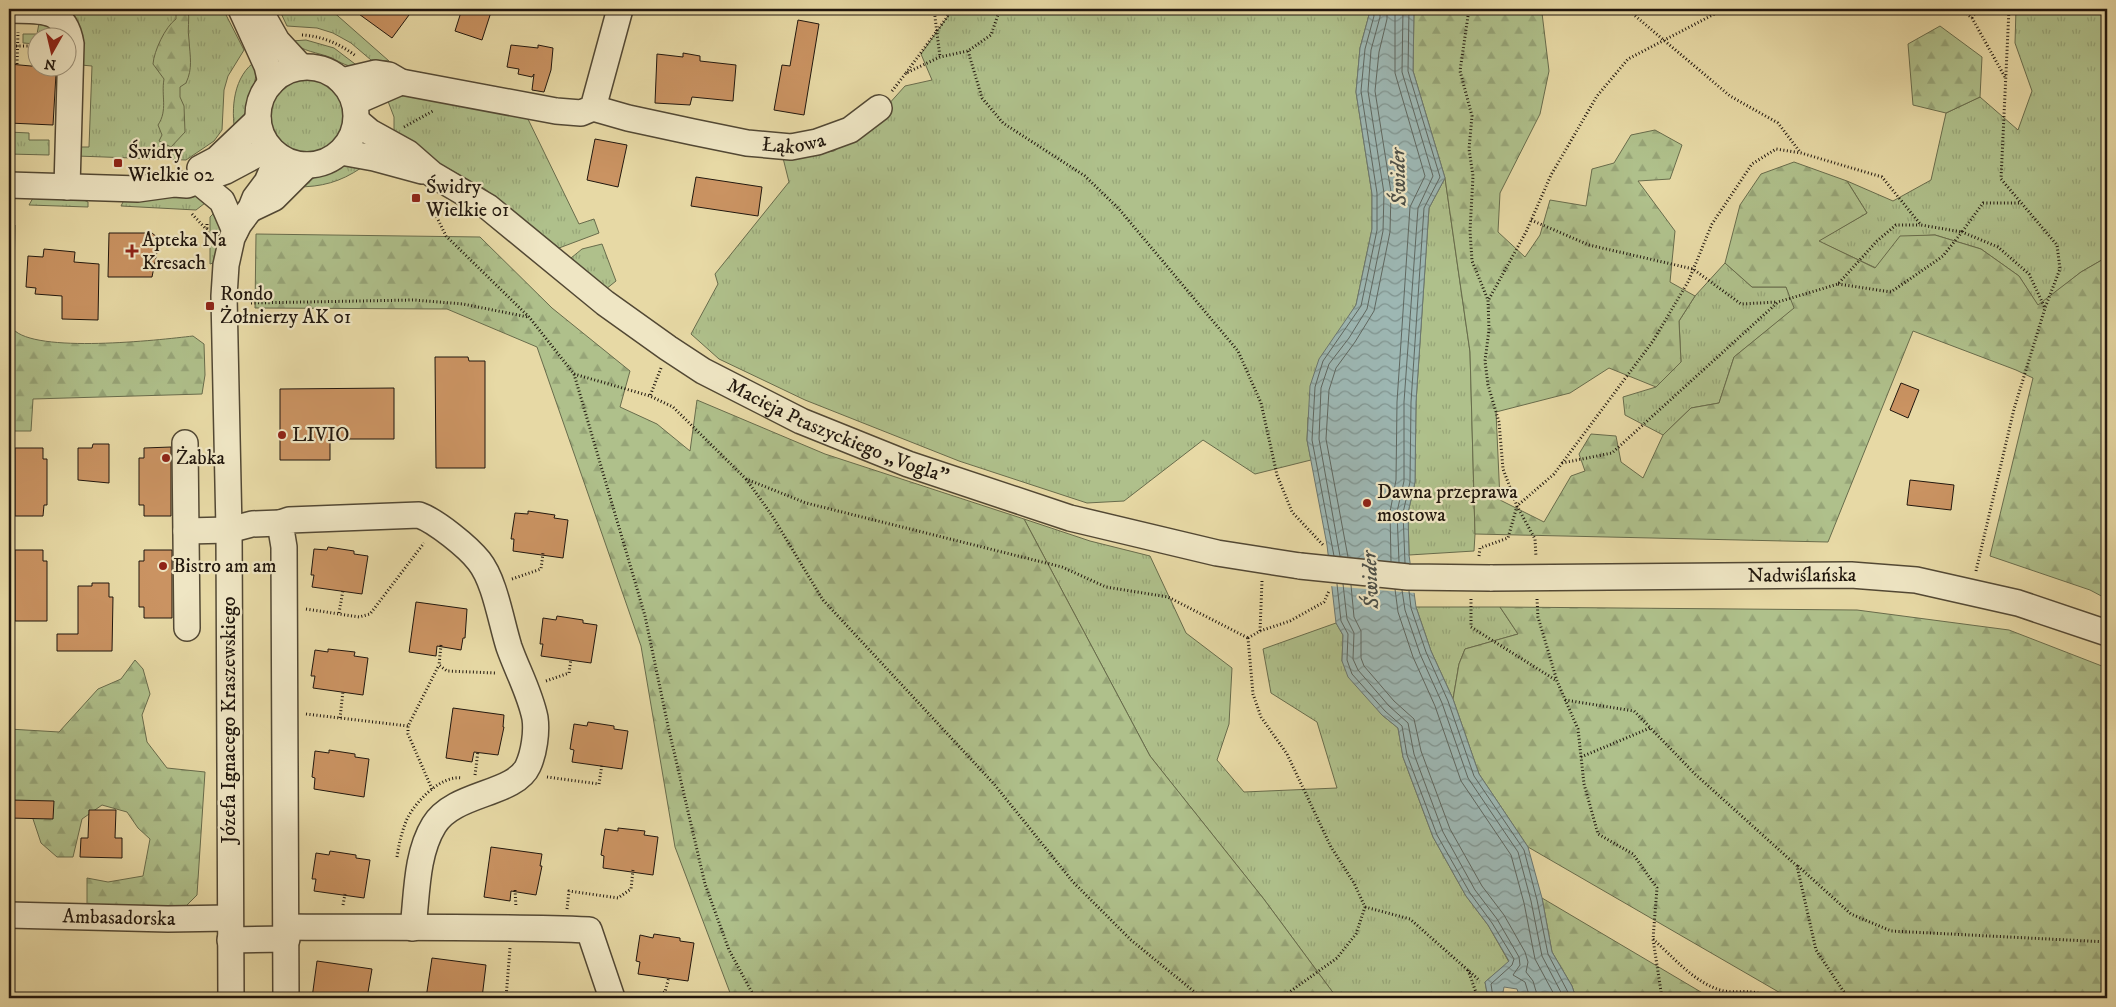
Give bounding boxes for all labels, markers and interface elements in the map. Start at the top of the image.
north arrow [28,28,78,78]
text: N [43,54,57,74]
street label: Łąkowa [761,127,829,160]
place label: Świdry Wielkie 02 [127,139,214,188]
water label: Świder [1384,146,1413,207]
marker: Świdry Wielkie 02 [112,157,124,169]
place label: Świdry Wielkie 01 [425,174,509,223]
marker: Świdry Wielkie 01 [410,192,422,204]
place label: Apteka Na Kresach [142,228,227,276]
marker: Apteka Na Kresach [126,245,138,257]
place label: Rondo Żołnierzy AK 01 [220,282,351,330]
marker: Rondo Żołnierzy AK 01 [204,300,216,312]
street label: Macieja Ptaszyckiego „Vogla” [723,373,952,489]
place label: LIVIO [292,423,350,448]
marker: LIVIO [276,429,288,441]
place label: Żabka [176,446,226,471]
marker: Żabka [160,452,172,464]
place label: Dawna przeprawa mostowa [1377,480,1518,528]
marker: Dawna przeprawa mostowa [1361,497,1373,509]
water label: Świder [1355,549,1386,611]
place label: Bistro am am [173,554,277,579]
marker: Bistro am am [157,560,169,572]
street label: Nadwiślańska [1747,562,1858,588]
street label: Józefa Ignacego Kraszewskiego [217,597,242,845]
street label: Ambasadorska [62,904,176,932]

